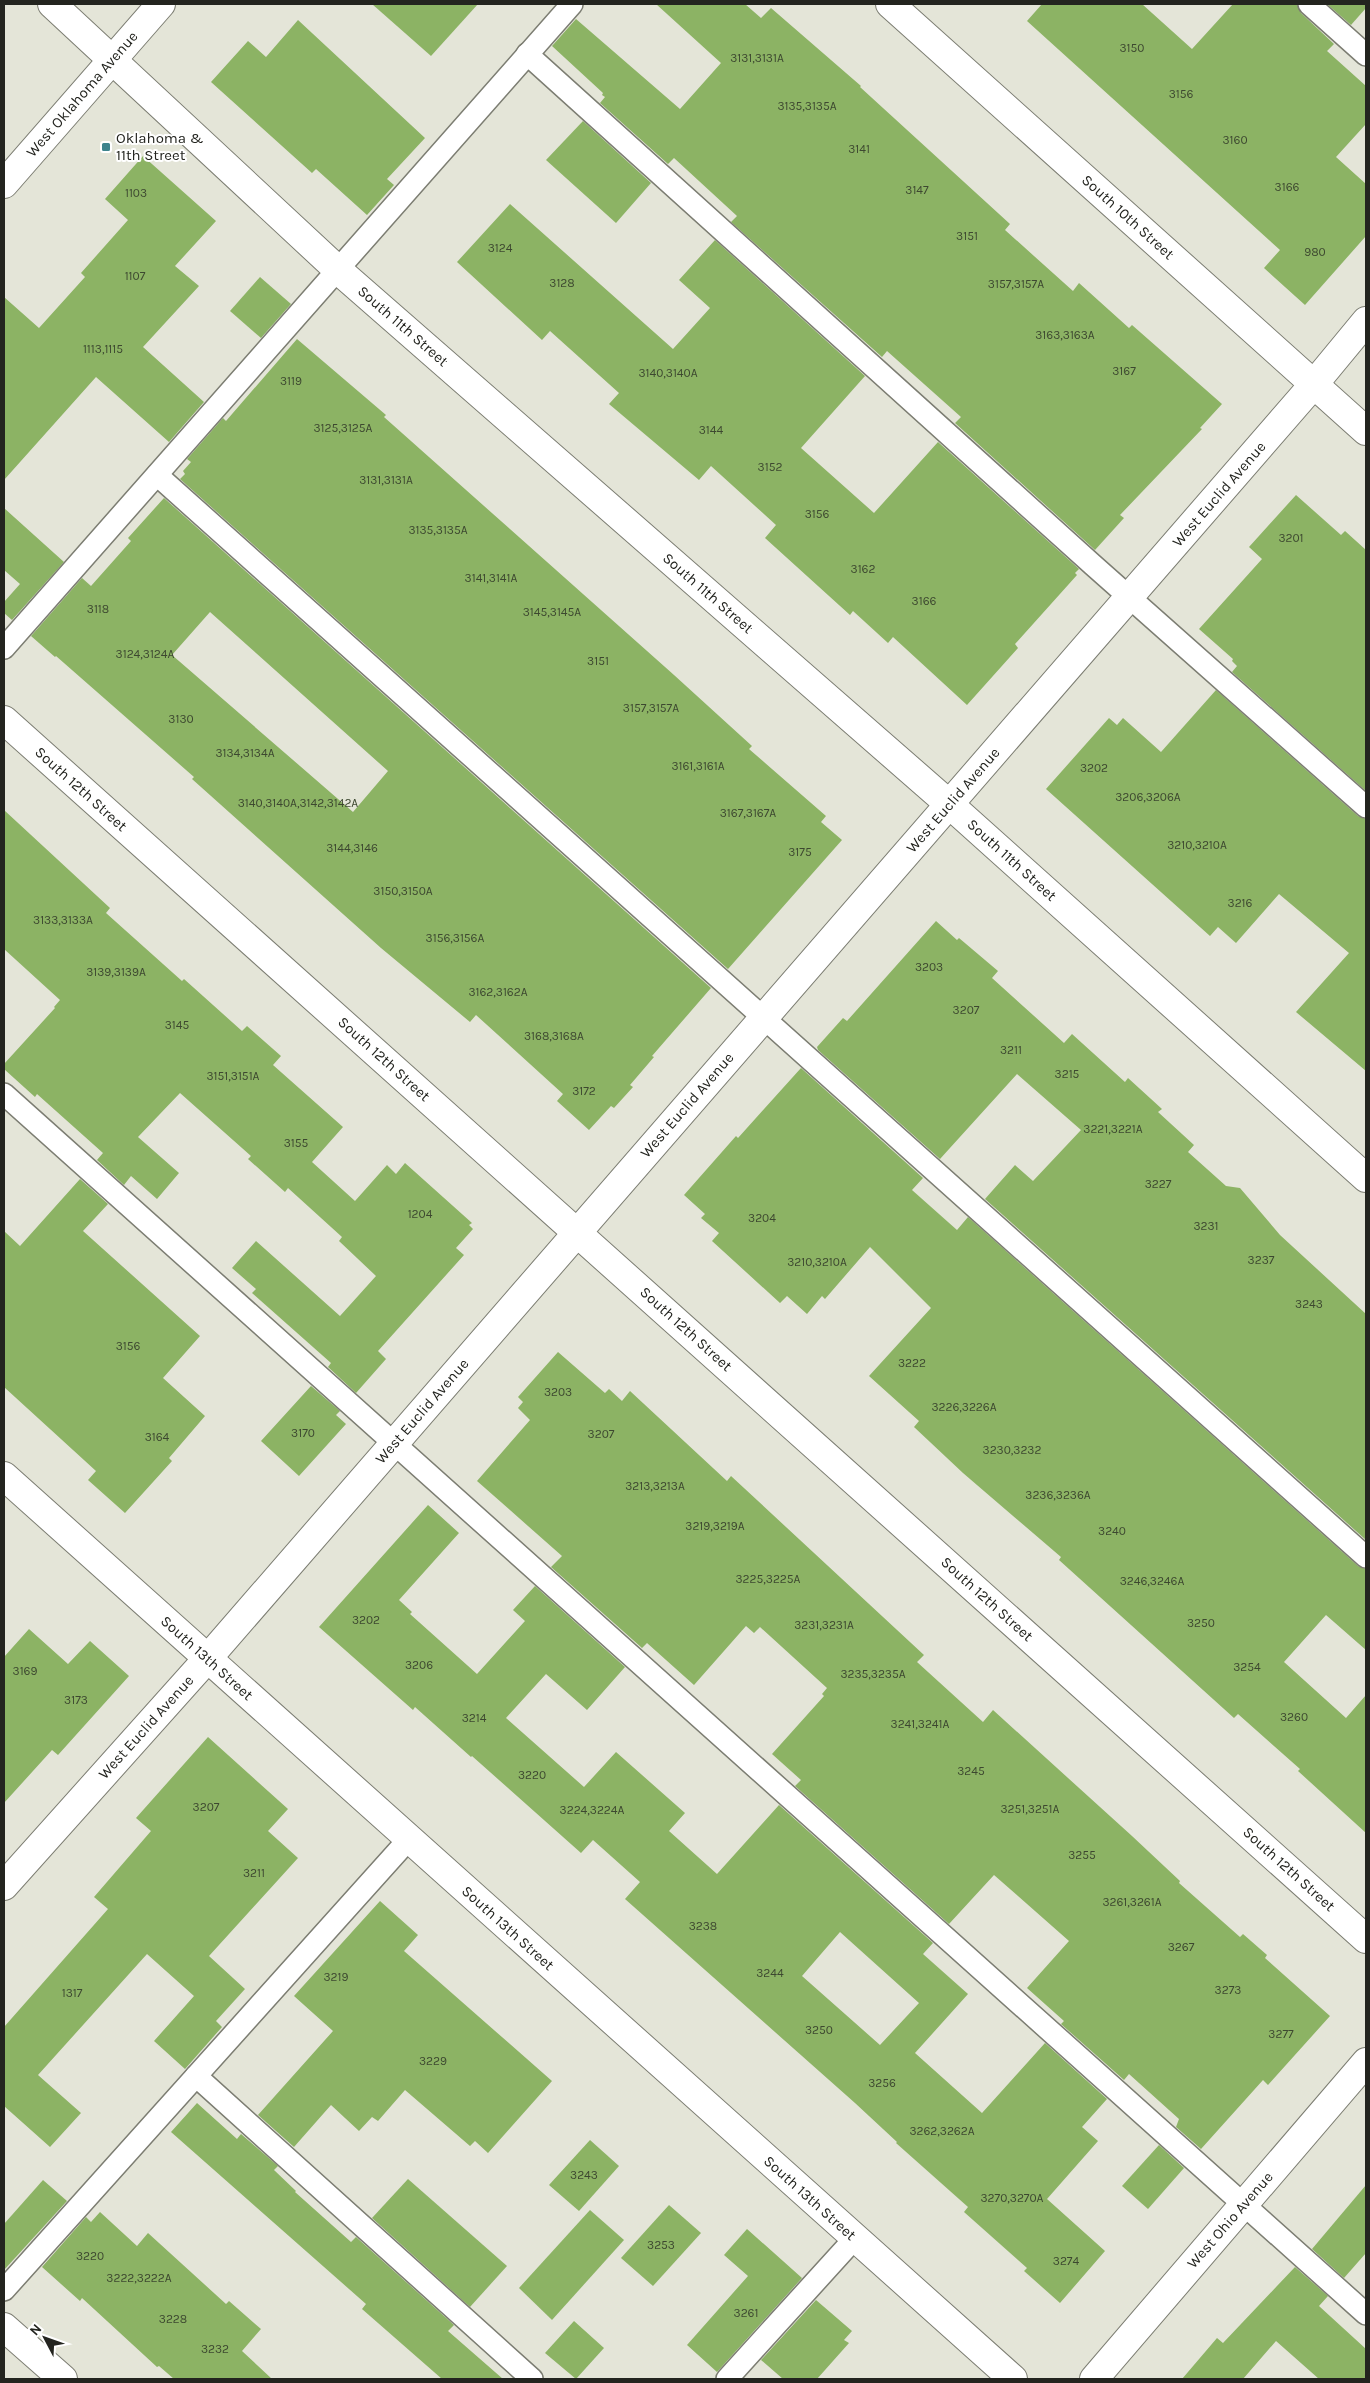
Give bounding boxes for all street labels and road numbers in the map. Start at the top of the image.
street label: West Oklahoma Avenue [22,27,142,161]
street label: South 10th Street [1078,171,1178,263]
street label: South 11th Street [354,282,452,370]
street label: West Euclid Avenue [1168,438,1270,550]
street label: South 11th Street [659,549,757,637]
street label: South 12th Street [31,743,131,835]
street label: West Euclid Avenue [902,744,1004,856]
street label: South 11th Street [964,815,1061,905]
street label: South 12th Street [334,1013,434,1105]
street label: West Euclid Avenue [636,1049,738,1161]
street label: South 12th Street [636,1283,736,1375]
street label: West Euclid Avenue [371,1355,473,1467]
street label: South 12th Street [937,1553,1037,1645]
street label: South 13th Street [157,1612,257,1704]
street label: West Euclid Avenue [95,1671,197,1783]
street label: South 12th Street [1239,1823,1339,1915]
street label: South 13th Street [458,1882,558,1974]
street label: South 13th Street [760,2152,860,2244]
street label: West Ohio Avenue [1183,2168,1277,2272]

